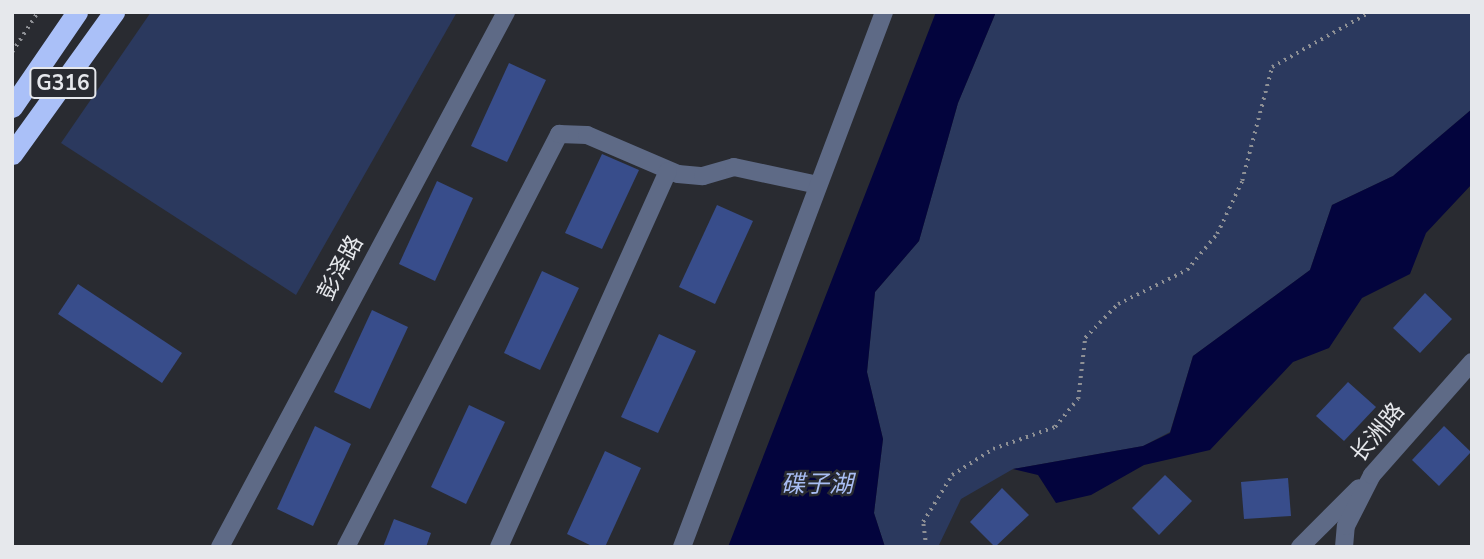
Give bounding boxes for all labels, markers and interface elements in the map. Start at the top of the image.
road number: G316 [28,66,98,100]
street label: 彭泽路 [313,231,369,305]
street label: 长洲路 [1345,398,1411,468]
water label: 碟子湖 [781,471,853,499]

